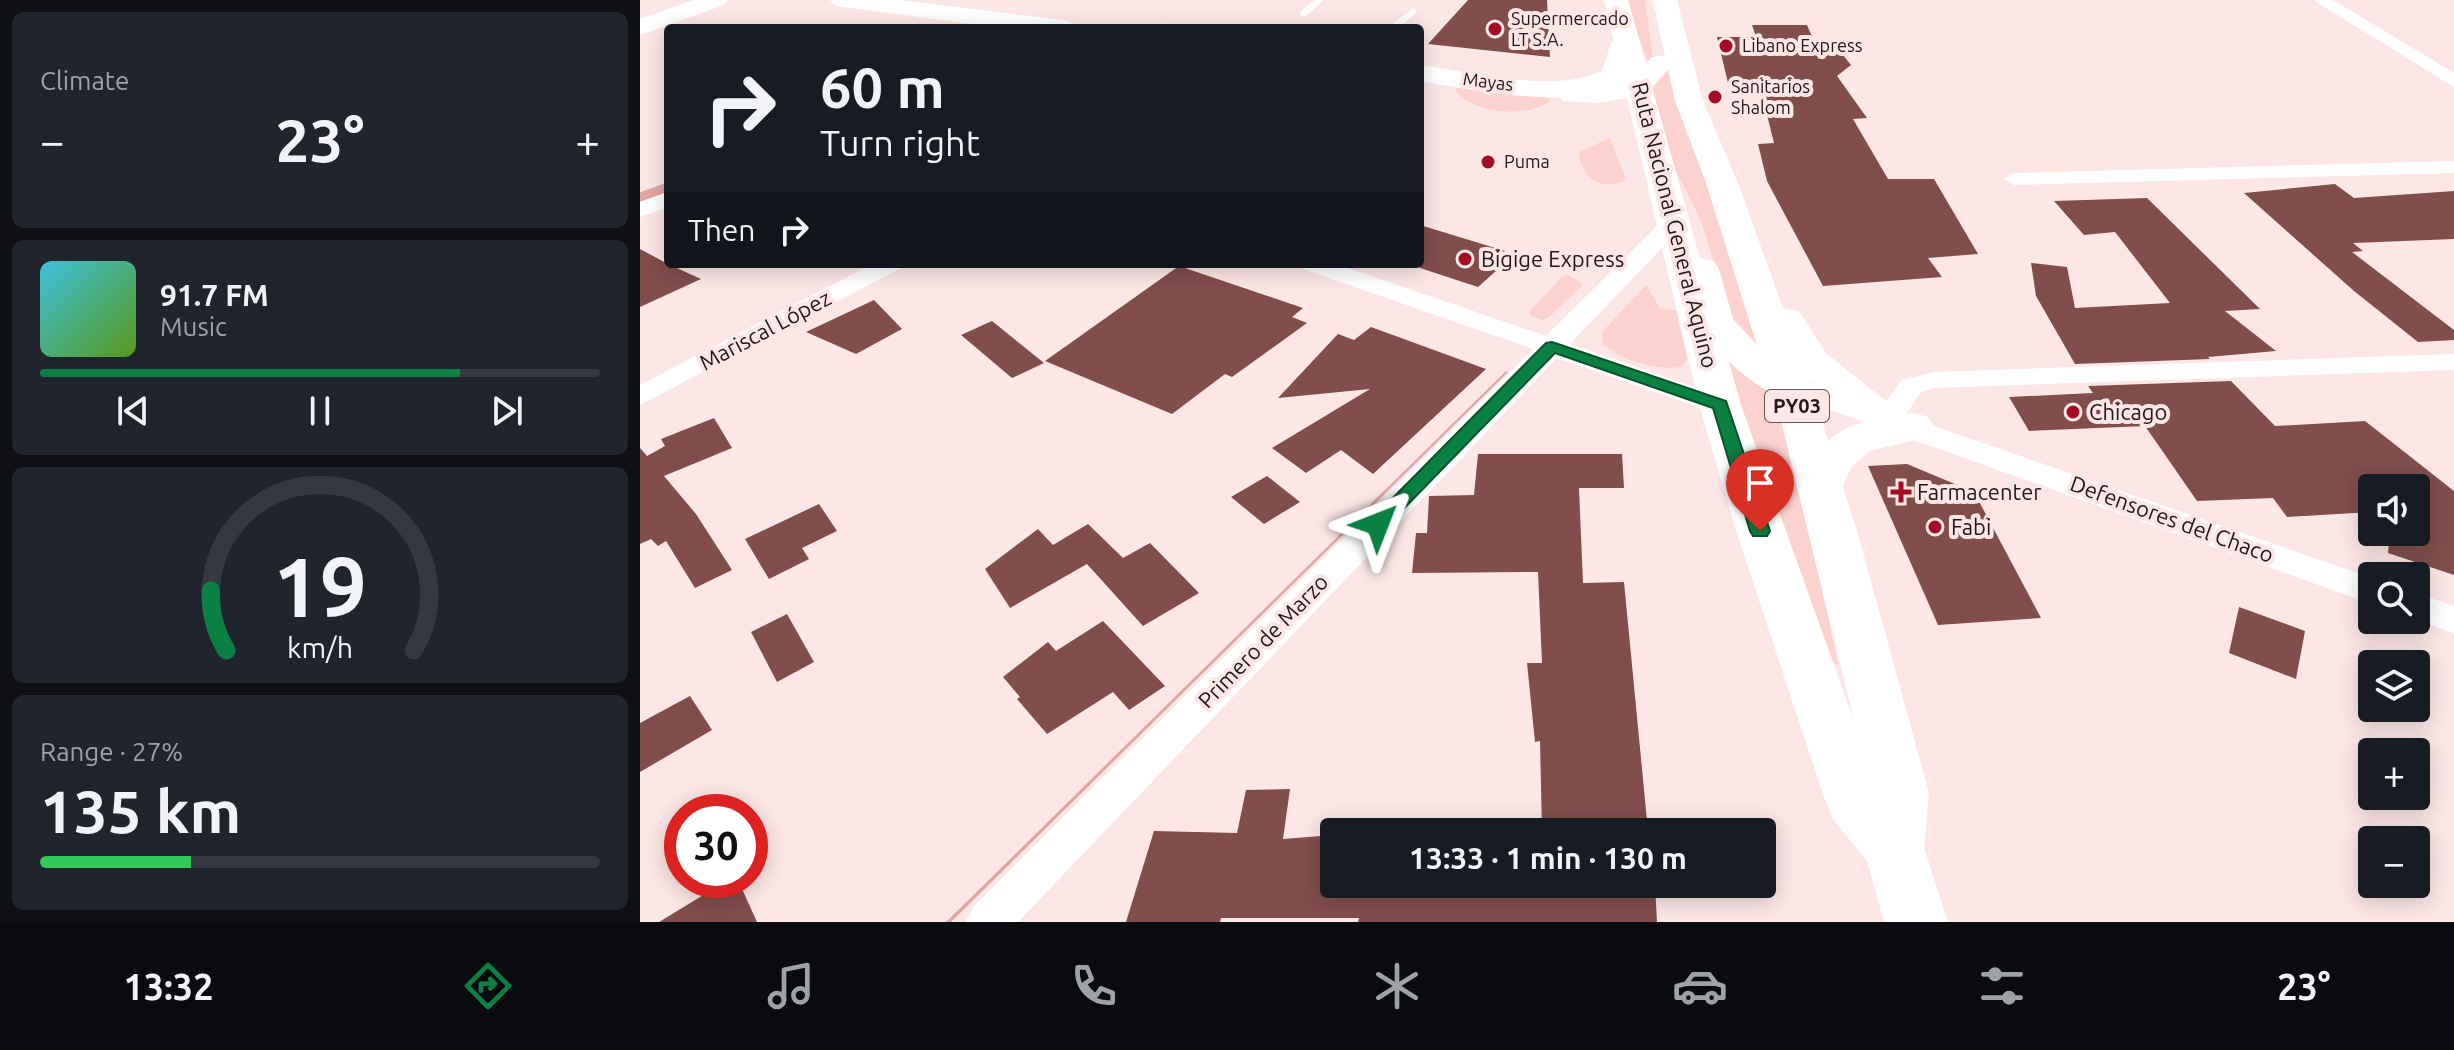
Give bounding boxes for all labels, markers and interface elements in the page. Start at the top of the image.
place label: Supermercado LT S.A. [1511,8,1629,49]
marker: Supermercado LT S.A. [1486,20,1504,38]
place label: Libano Express [1742,35,1863,55]
marker: Libano Express [1717,37,1735,55]
icon: right [688,56,792,160]
text: 60 m [820,56,945,119]
text: Climate [40,66,129,95]
street label: Mayas [1462,68,1515,94]
place label: Sanitarios Shalom [1731,76,1810,117]
street label: Ruta Nacional General Aquino [1628,79,1723,370]
marker: Sanitarios Shalom [1706,88,1724,106]
text: 23° [276,106,364,173]
text: − [40,116,65,165]
text: + [575,116,600,165]
text: Turn right [820,122,980,163]
place label: Puma [1504,151,1550,171]
marker: Puma [1479,153,1497,171]
icon: right [772,208,816,252]
text: Then [688,213,756,247]
place label: Bigige Express [1481,246,1624,271]
marker: Bigige Express [1456,250,1474,268]
text: 91.7 FM [160,278,269,312]
street label: Mariscal López [695,284,835,375]
text: Music [160,312,227,341]
icon: previous [111,389,155,433]
icon: pause [298,389,342,433]
icon: next [485,389,529,433]
road number: PY03 [1765,390,1829,422]
place label: Chicago [2089,399,2167,424]
marker: Chicago [2064,403,2082,421]
pin [1726,449,1794,531]
icon: arrive [1738,461,1782,505]
street label: Defensores del Chaco [2067,470,2277,567]
map controls [2358,474,2430,898]
button: sound [2358,474,2430,546]
place label: Farmacenter [1917,479,2042,504]
position arrow [1336,482,1420,566]
marker: Farmacenter [1892,483,1910,501]
place label: Fabi [1951,514,1991,539]
marker: Fabi [1926,518,1944,536]
text: 19 [273,538,367,632]
button: search [2358,562,2430,634]
street label: Primero de Marzo [1193,569,1333,713]
text: km/h [287,631,353,663]
button: layers [2358,650,2430,722]
text: Range · 27% [40,737,183,766]
button: + [2358,738,2430,810]
text: 135 km [40,777,241,844]
speed limit sign: 30 [664,794,768,898]
button: − [2358,826,2430,898]
text: 13:33 · 1 min · 130 m [1409,841,1687,875]
icon: directions [460,958,516,1014]
icon: music [763,958,819,1014]
icon: phone [1066,958,1122,1014]
icon: climate [1369,958,1425,1014]
icon: car [1672,958,1728,1014]
icon: filters [1974,958,2030,1014]
text: 13:32 [123,966,213,1007]
text: 23° [2277,966,2331,1007]

